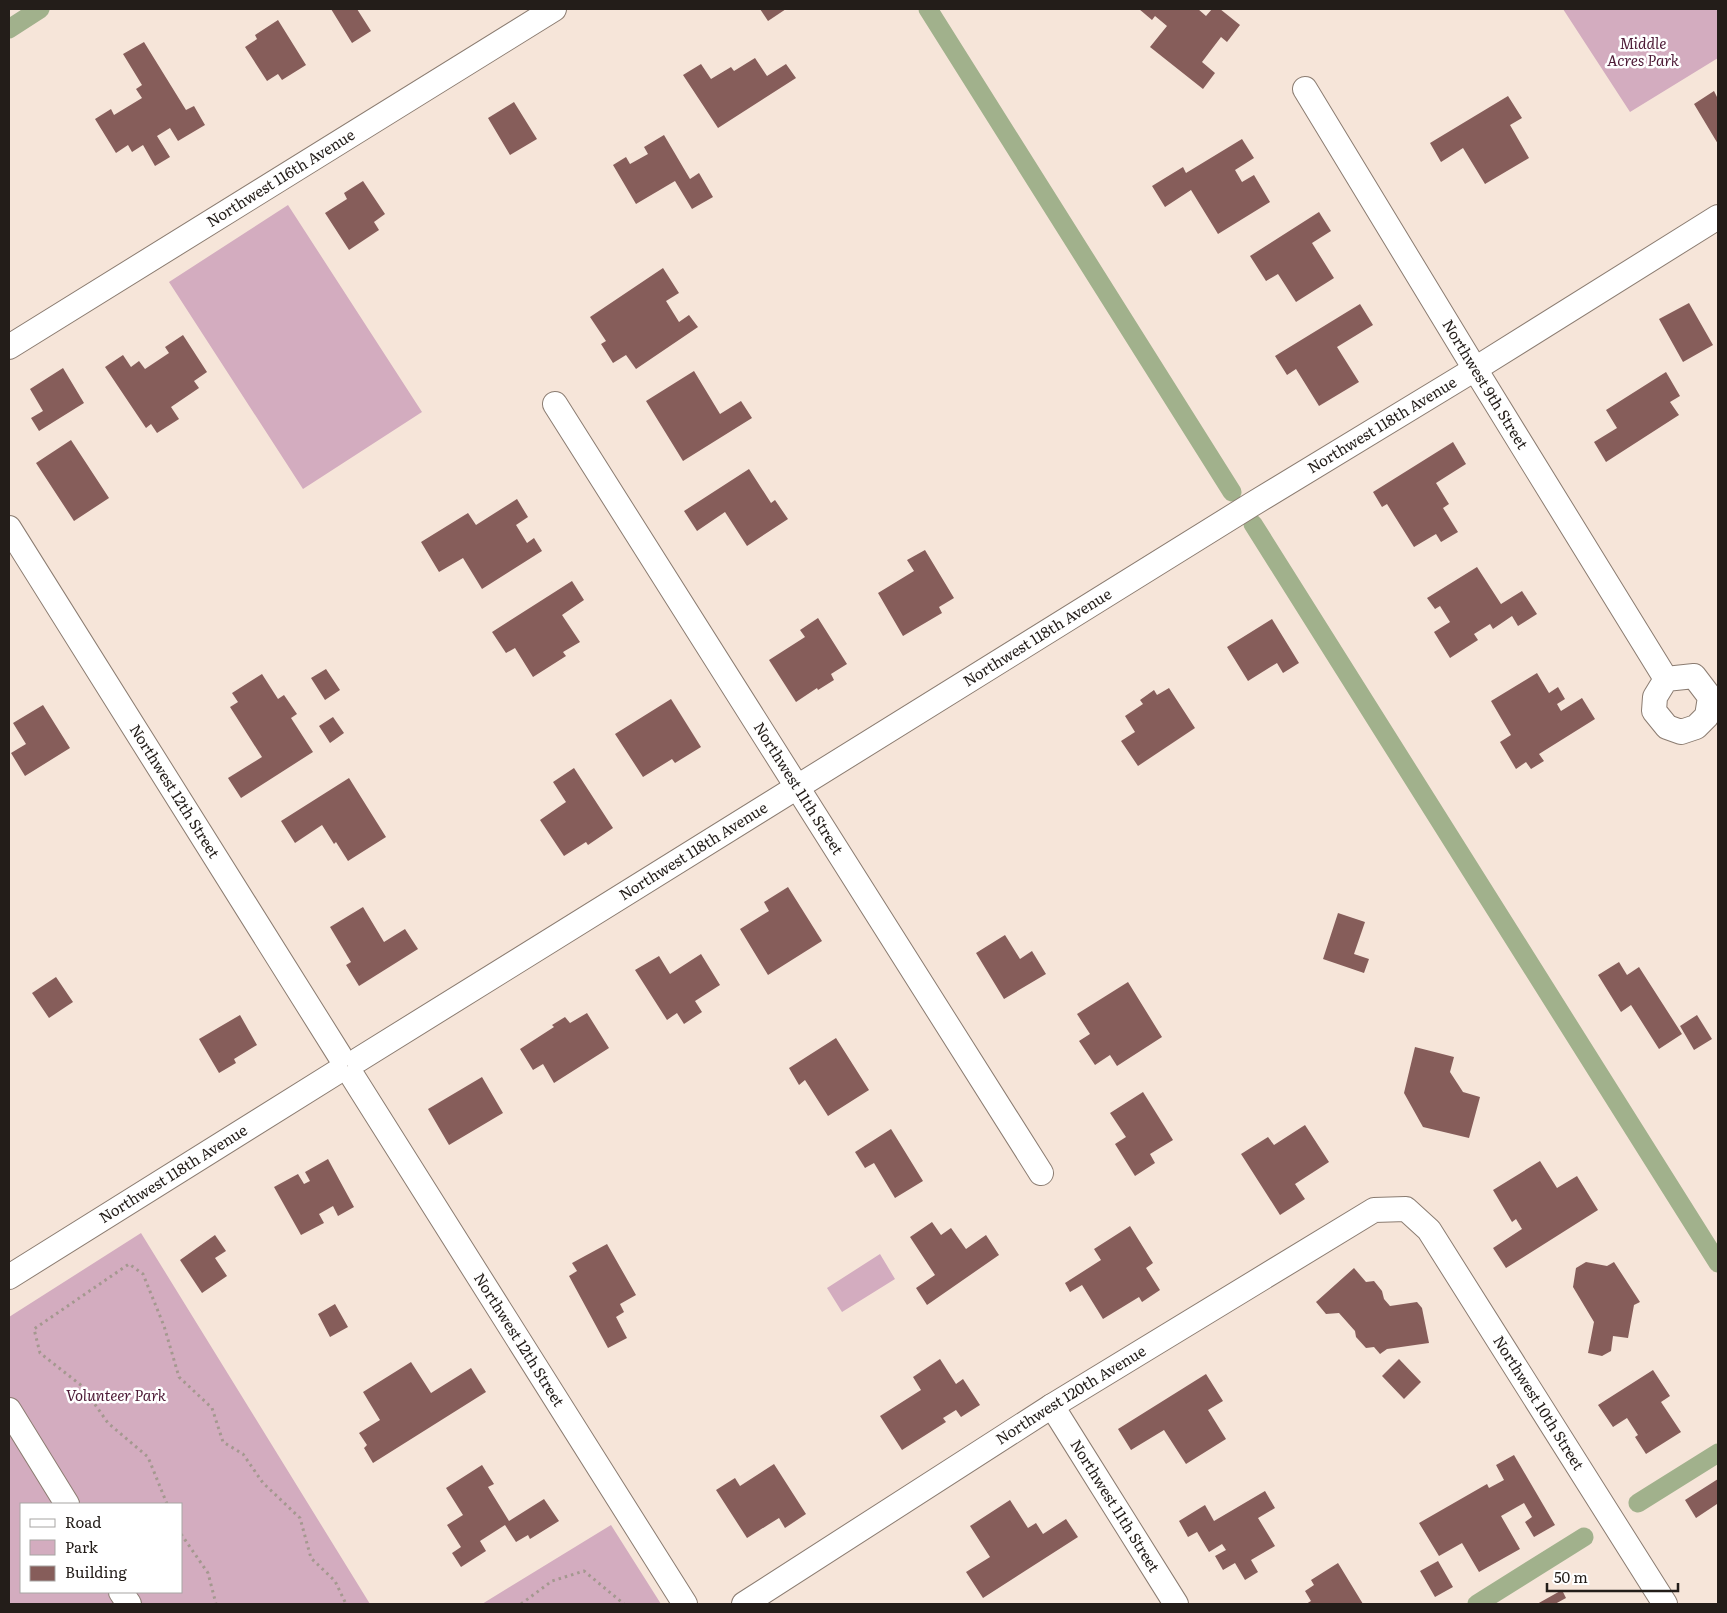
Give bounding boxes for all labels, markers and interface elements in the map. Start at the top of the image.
park label: Middle Acres Park [1607,31,1680,71]
street label: Northwest 116th Avenue [201,122,359,232]
street label: Northwest 9th Street [1437,314,1535,453]
street label: Northwest 118th Avenue [1302,370,1461,478]
street label: Northwest 118th Avenue [958,581,1116,691]
street label: Northwest 11th Street [749,717,850,859]
street label: Northwest 12th Street [125,719,226,862]
street label: Northwest 118th Avenue [614,795,772,905]
street label: Northwest 118th Avenue [94,1118,252,1228]
street label: Northwest 12th Street [469,1268,571,1411]
street label: Northwest 10th Street [1488,1330,1591,1474]
street label: Northwest 120th Avenue [991,1338,1150,1449]
park label: Volunteer Park [66,1383,167,1406]
street label: Northwest 11th Street [1066,1434,1166,1576]
legend [20,1503,182,1593]
text: Road [65,1510,101,1533]
text: Park [65,1535,99,1558]
text: Building [65,1560,127,1583]
scale bar [1547,1560,1678,1592]
text: 50 m [1554,1565,1588,1588]

